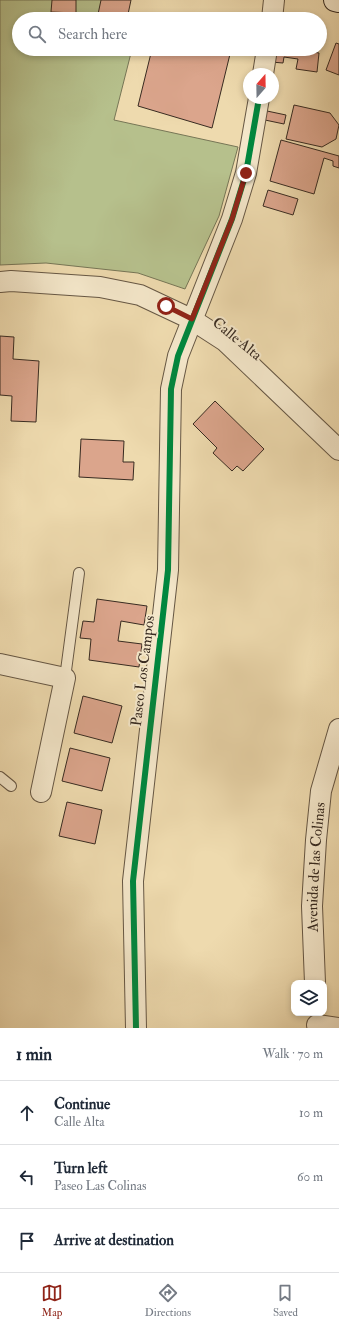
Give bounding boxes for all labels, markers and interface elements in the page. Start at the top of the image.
search box [12,12,327,56]
icon: search [26,23,48,45]
text: Search here [58,25,127,44]
north arrow [243,68,279,104]
route end [237,164,255,182]
route start [157,297,175,315]
street label: Calle Alta [208,313,266,365]
street label: Paseo Los Campos [127,615,160,728]
street label: Avenida de las Colinas [302,801,329,934]
map controls [291,980,327,1016]
button: layers [291,980,327,1016]
text: 1 min [16,1044,52,1065]
text: Walk · 70 m [263,1046,323,1062]
text: Continue [54,1095,110,1114]
icon: ahead [16,1102,38,1124]
text: 10 m [299,1105,323,1121]
text: Calle Alta [54,1114,105,1130]
text: Turn left [54,1159,108,1178]
icon: left [16,1166,38,1188]
text: 60 m [297,1169,323,1185]
text: Paseo Las Colinas [54,1178,147,1194]
icon: arrive [16,1230,38,1252]
text: Arrive at destination [54,1231,174,1250]
tab: Map [41,1282,63,1319]
tab: Directions [145,1282,191,1319]
tab: Saved [273,1282,298,1319]

